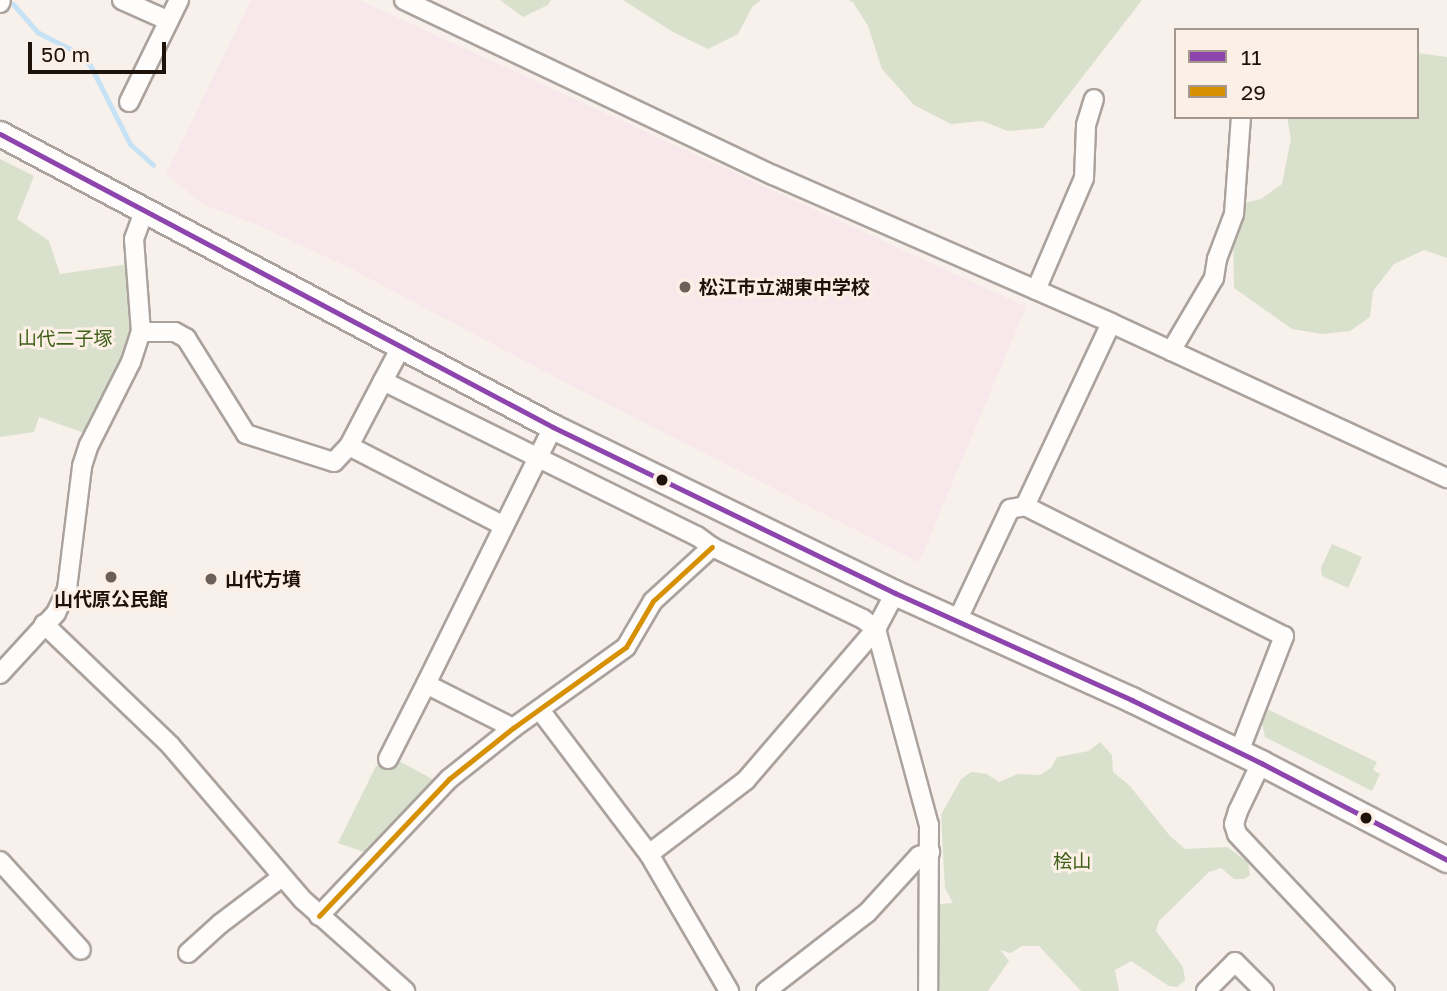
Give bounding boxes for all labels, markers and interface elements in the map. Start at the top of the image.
scale bar [32,28,170,72]
legend [1174,28,1419,119]
text: 50 m [41,41,90,67]
text: 11 [1241,44,1261,70]
text: 29 [1241,79,1266,105]
place label: 松江市立湖東中学校 [699,276,870,298]
marker: 松江市立湖東中学校 [677,279,693,295]
park label: 山代二子塚 [18,327,112,349]
unlabelled marker [655,473,669,487]
place label: 山代方墳 [225,568,301,590]
marker: 山代原公民館 [103,569,119,585]
marker: 山代方墳 [203,571,219,587]
place label: 山代原公民館 [54,588,168,610]
unlabelled marker [1359,811,1373,825]
park label: 桧山 [1053,850,1091,872]

